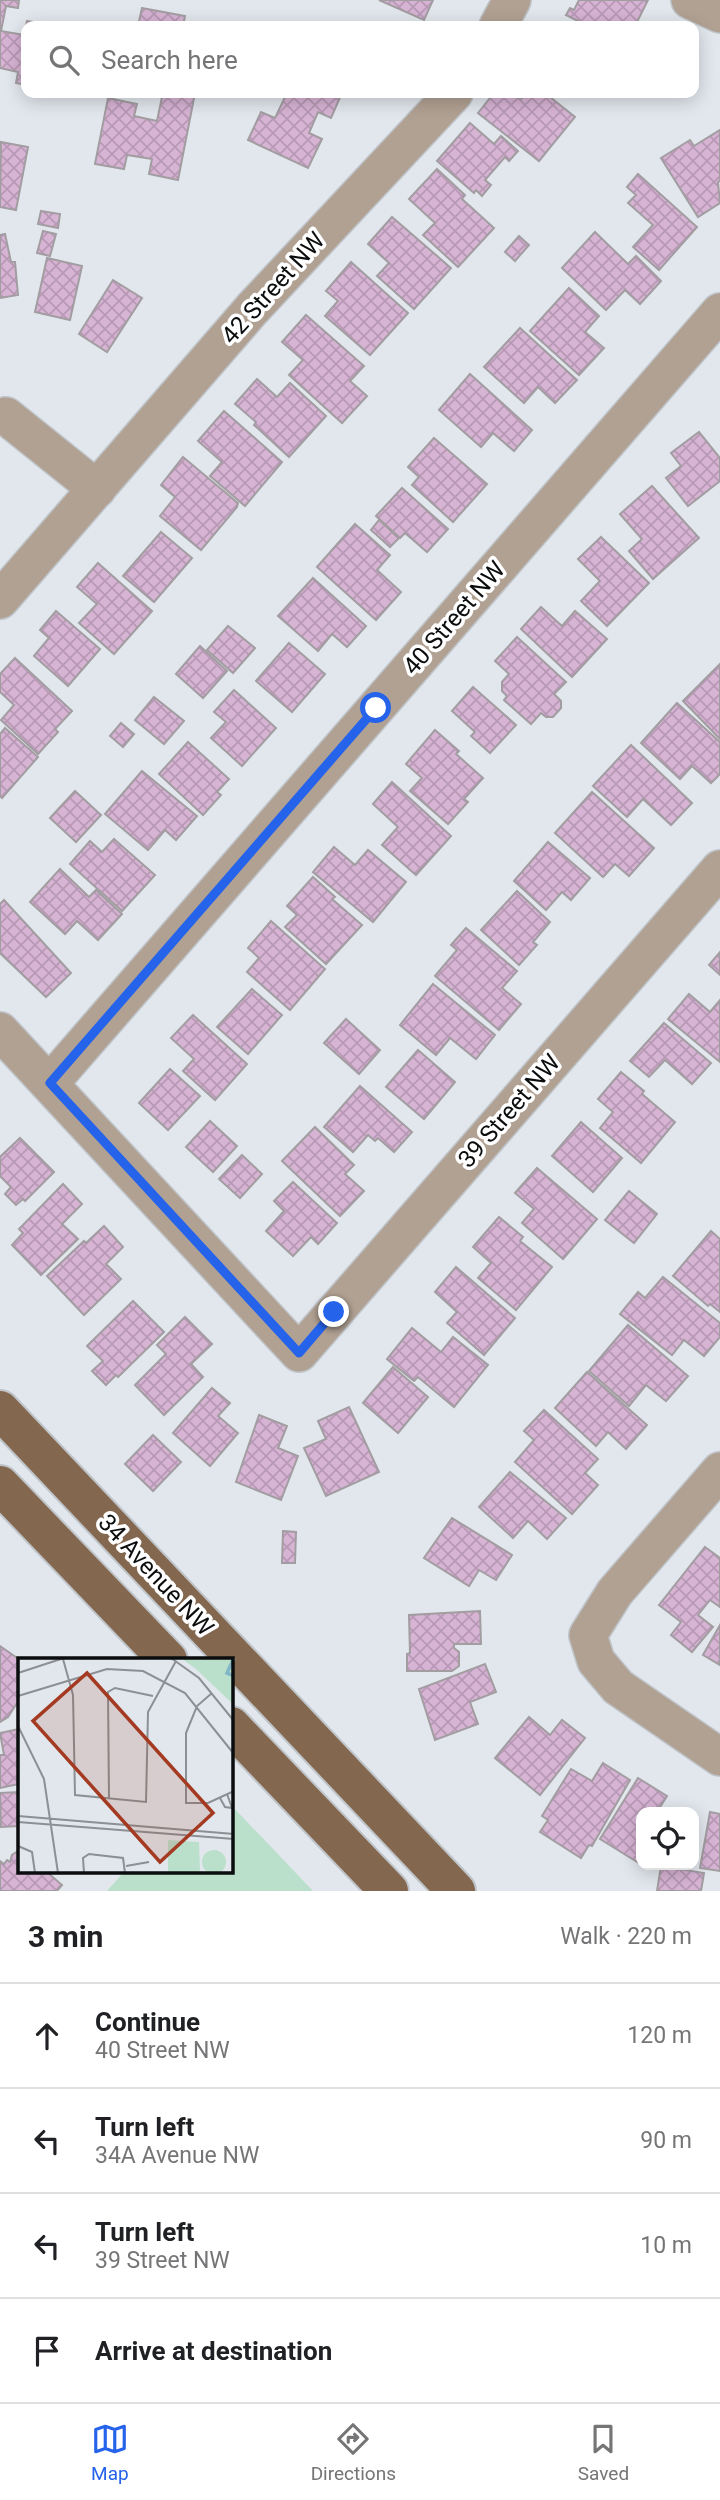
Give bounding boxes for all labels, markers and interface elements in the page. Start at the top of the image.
search box [21,21,699,98]
icon: search [45,41,83,79]
text: Search here [101,45,238,75]
street label: 42 Street NW [216,226,330,350]
street label: 40 Street NW [397,556,511,680]
route start [360,692,391,723]
street label: 39 Street NW [452,1049,566,1173]
route end [318,1296,349,1327]
street label: 34 Avenue NW [93,1508,219,1642]
inset map [18,1658,233,1874]
map controls [636,1807,699,1870]
button: locate [636,1807,699,1870]
text: 3 min [28,1919,103,1954]
text: Walk · 220 m [560,1923,692,1950]
text: Continue [95,2007,200,2037]
icon: ahead [28,2017,66,2055]
text: 120 m [627,2022,692,2049]
text: 40 Street NW [95,2037,230,2064]
text: Turn left [95,2112,194,2142]
icon: left [28,2122,66,2160]
text: 90 m [640,2127,692,2154]
text: 34A Avenue NW [95,2142,259,2169]
text: Turn left [95,2217,194,2247]
icon: left [28,2227,66,2265]
text: 10 m [640,2232,692,2259]
text: 39 Street NW [95,2247,230,2274]
icon: arrive [28,2332,66,2370]
text: Arrive at destination [95,2336,332,2366]
tab: Map [91,2420,129,2485]
tab: Directions [311,2420,396,2485]
tab: Saved [578,2420,629,2485]

